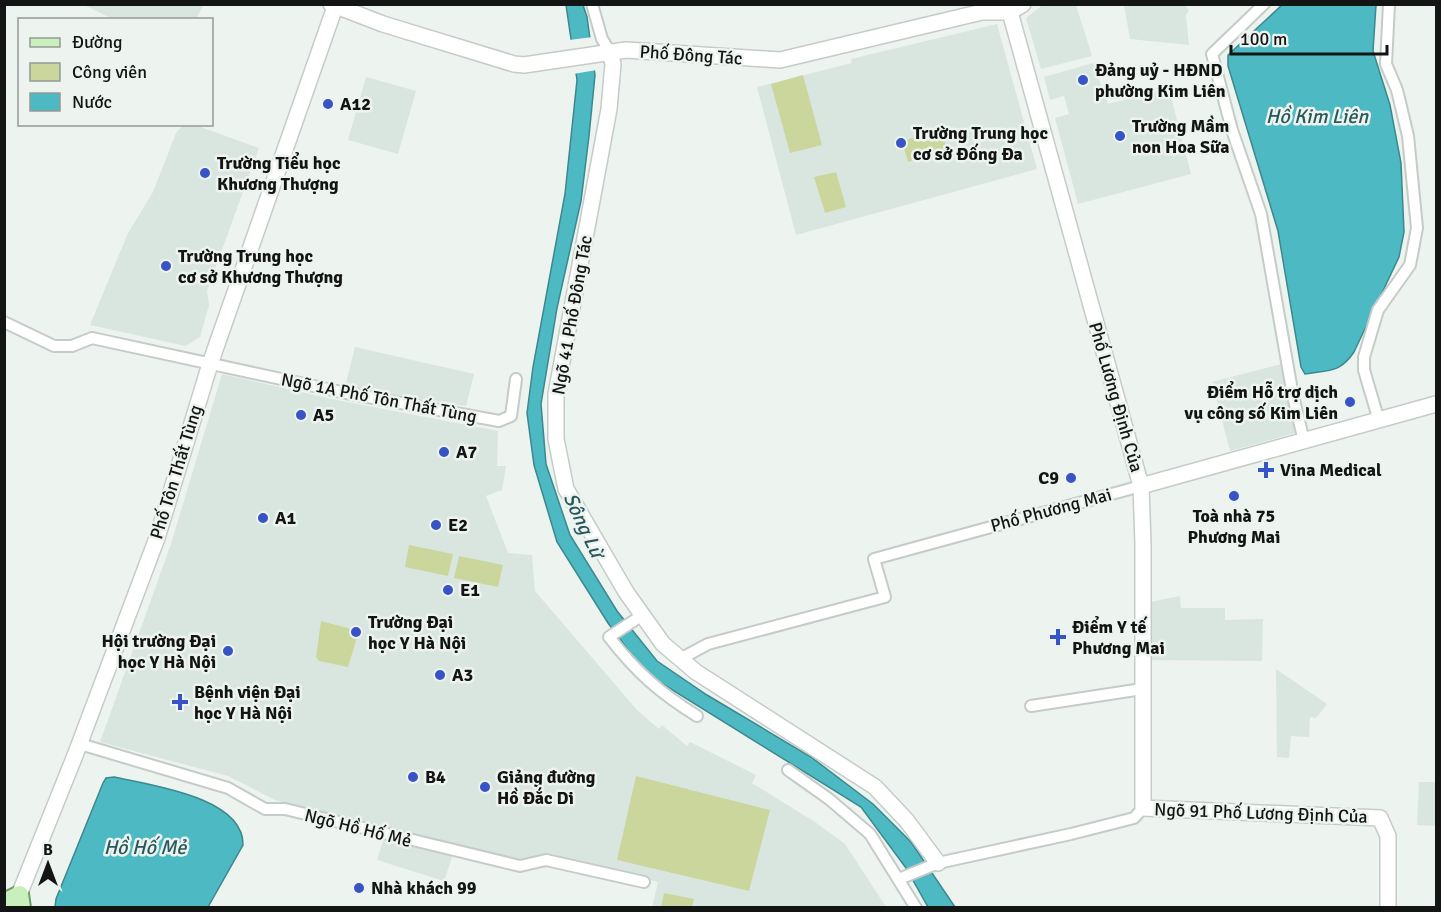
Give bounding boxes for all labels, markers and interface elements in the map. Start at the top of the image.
legend [18,18,213,126]
scale bar [1231,18,1387,56]
text: 100 m [1240,28,1287,50]
text: Đường [72,31,123,53]
street label: Phố Đông Tác [639,40,743,70]
place label: Đảng uỷ - HĐND phường Kim Liên [1095,59,1226,102]
text: Công viên [72,61,147,83]
marker: Đảng uỷ - HĐND phường Kim Liên [1076,73,1090,87]
text: Nước [72,91,112,113]
place label: A12 [340,93,371,115]
marker: A12 [321,97,335,111]
water label: Hồ Kim Liên [1266,104,1369,129]
place label: Trường Mầm non Hoa Sữa [1132,115,1229,158]
place label: Trường Trung học cơ sở Đống Đa [913,122,1048,165]
marker: Trường Mầm non Hoa Sữa [1113,129,1127,143]
marker: Trường Trung học cơ sở Đống Đa [894,136,908,150]
place label: Trường Tiểu học Khương Thượng [217,151,341,195]
marker: Trường Tiểu học Khương Thượng [198,166,212,180]
street label: Ngõ 41 Phố Đông Tác [547,234,597,396]
place label: Trường Trung học cơ sở Khương Thượng [178,245,343,288]
marker: Trường Trung học cơ sở Khương Thượng [159,259,173,273]
street label: Phố Lương Định Của [1084,319,1148,475]
street label: Ngõ 1A Phố Tôn Thất Tùng [279,368,479,428]
place label: Điểm Hỗ trợ dịch vụ công số Kim Liên [1184,380,1338,424]
marker: Điểm Hỗ trợ dịch vụ công số Kim Liên [1343,395,1357,409]
street label: Phố Tôn Thất Tùng [145,402,207,542]
place label: A5 [313,404,334,426]
marker: A5 [294,408,308,422]
place label: A7 [456,441,477,463]
marker: A7 [437,445,451,459]
place label: Vina Medical [1280,459,1382,481]
marker: Vina Medical [1257,461,1275,479]
place label: C9 [1038,467,1059,489]
marker: C9 [1064,471,1078,485]
street label: Phố Phương Mai [988,483,1114,537]
water label: Sông Lừ [558,489,611,565]
marker: Toà nhà 75 Phương Mai [1227,489,1241,503]
place label: Toà nhà 75 Phương Mai [1188,505,1280,548]
place label: A1 [275,507,296,529]
marker: A1 [256,511,270,525]
place label: E2 [448,514,468,536]
marker: E2 [429,518,443,532]
place label: E1 [460,579,480,601]
marker: E1 [441,583,455,597]
place label: Trường Đại học Y Hà Nội [368,611,466,654]
place label: Điểm Y tế Phương Mai [1072,615,1165,659]
marker: Trường Đại học Y Hà Nội [349,625,363,639]
marker: Điểm Y tế Phương Mai [1049,628,1067,646]
place label: Hội trường Đại học Y Hà Nội [101,630,216,673]
marker: Hội trường Đại học Y Hà Nội [221,644,235,658]
place label: A3 [452,664,473,686]
marker: A3 [433,668,447,682]
place label: Bệnh viện Đại học Y Hà Nội [194,681,301,724]
marker: Bệnh viện Đại học Y Hà Nội [171,693,189,711]
place label: B4 [425,766,446,788]
place label: Giảng đường Hồ Đắc Di [497,766,596,809]
marker: B4 [406,770,420,784]
marker: Giảng đường Hồ Đắc Di [478,780,492,794]
street label: Ngõ 91 Phố Lương Định Của [1154,798,1368,828]
street label: Ngõ Hồ Hố Mẻ [302,804,414,852]
north arrow [18,834,78,894]
water label: Hồ Hố Mẻ [104,835,187,860]
text: B [43,840,53,860]
place label: Nhà khách 99 [371,877,477,899]
marker: Nhà khách 99 [352,881,366,895]

